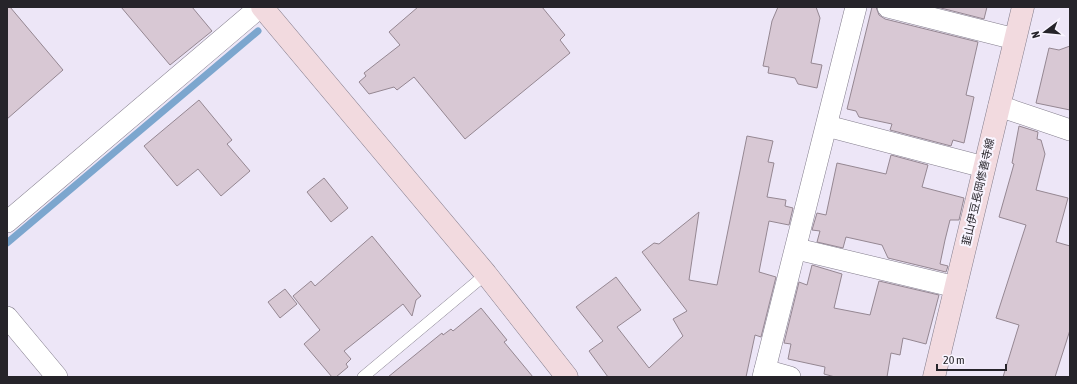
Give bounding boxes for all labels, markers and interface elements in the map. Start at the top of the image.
north arrow [1025,12,1065,52]
text: N [1029,30,1042,40]
street label: 韮山伊豆長岡修善寺線 [960,137,996,247]
scale bar [937,346,1006,372]
text: 20 m [943,353,965,367]

